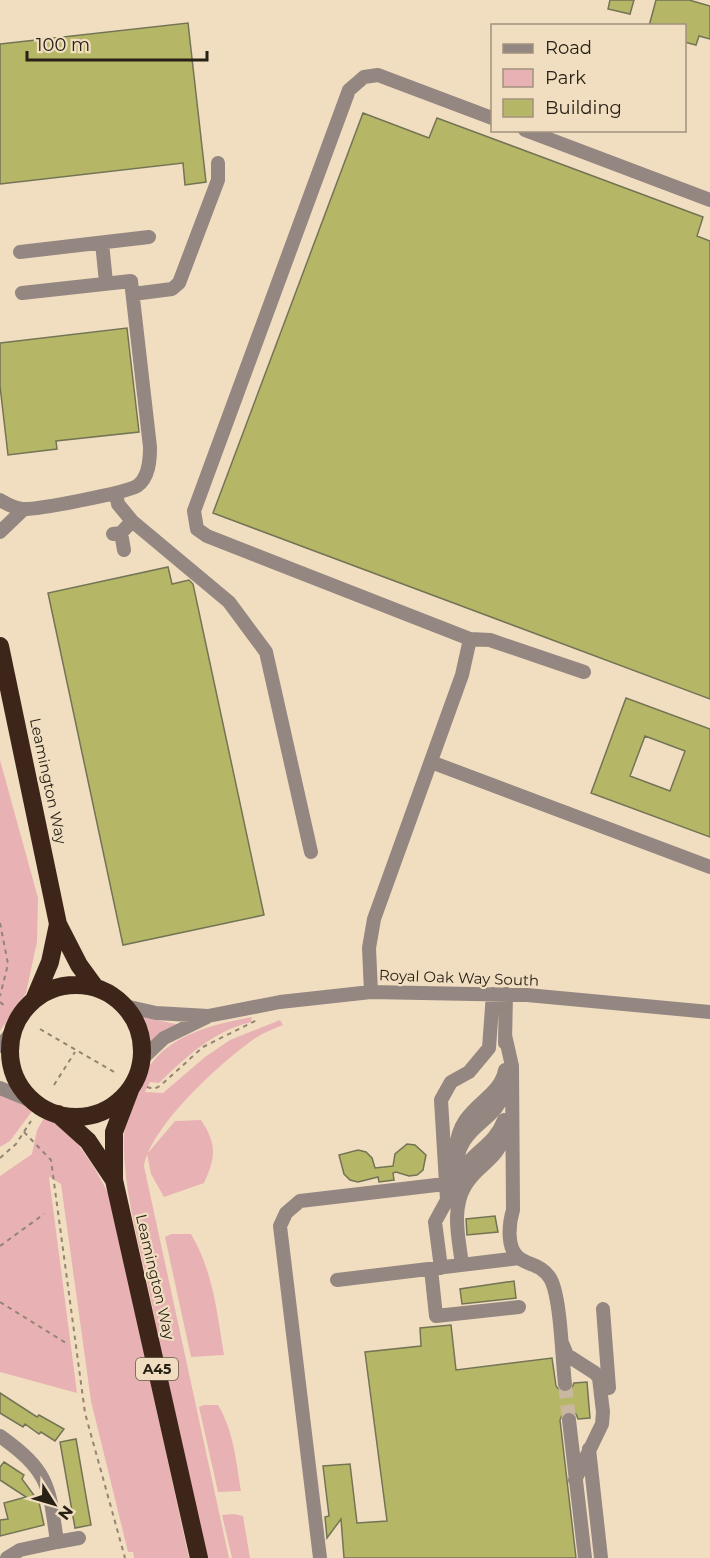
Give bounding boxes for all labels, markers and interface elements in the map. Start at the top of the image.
scale bar [27,24,207,62]
legend [491,24,686,132]
text: 100 m [36,34,90,56]
text: Road [545,37,592,59]
text: Park [545,67,586,89]
text: Building [545,97,622,119]
street label: Leamington Way [26,716,71,847]
street label: Royal Oak Way South [379,965,540,990]
street label: Leamington Way [132,1212,179,1343]
road number: A45 [136,1358,178,1380]
north arrow [24,1474,84,1534]
text: N [54,1502,77,1524]

